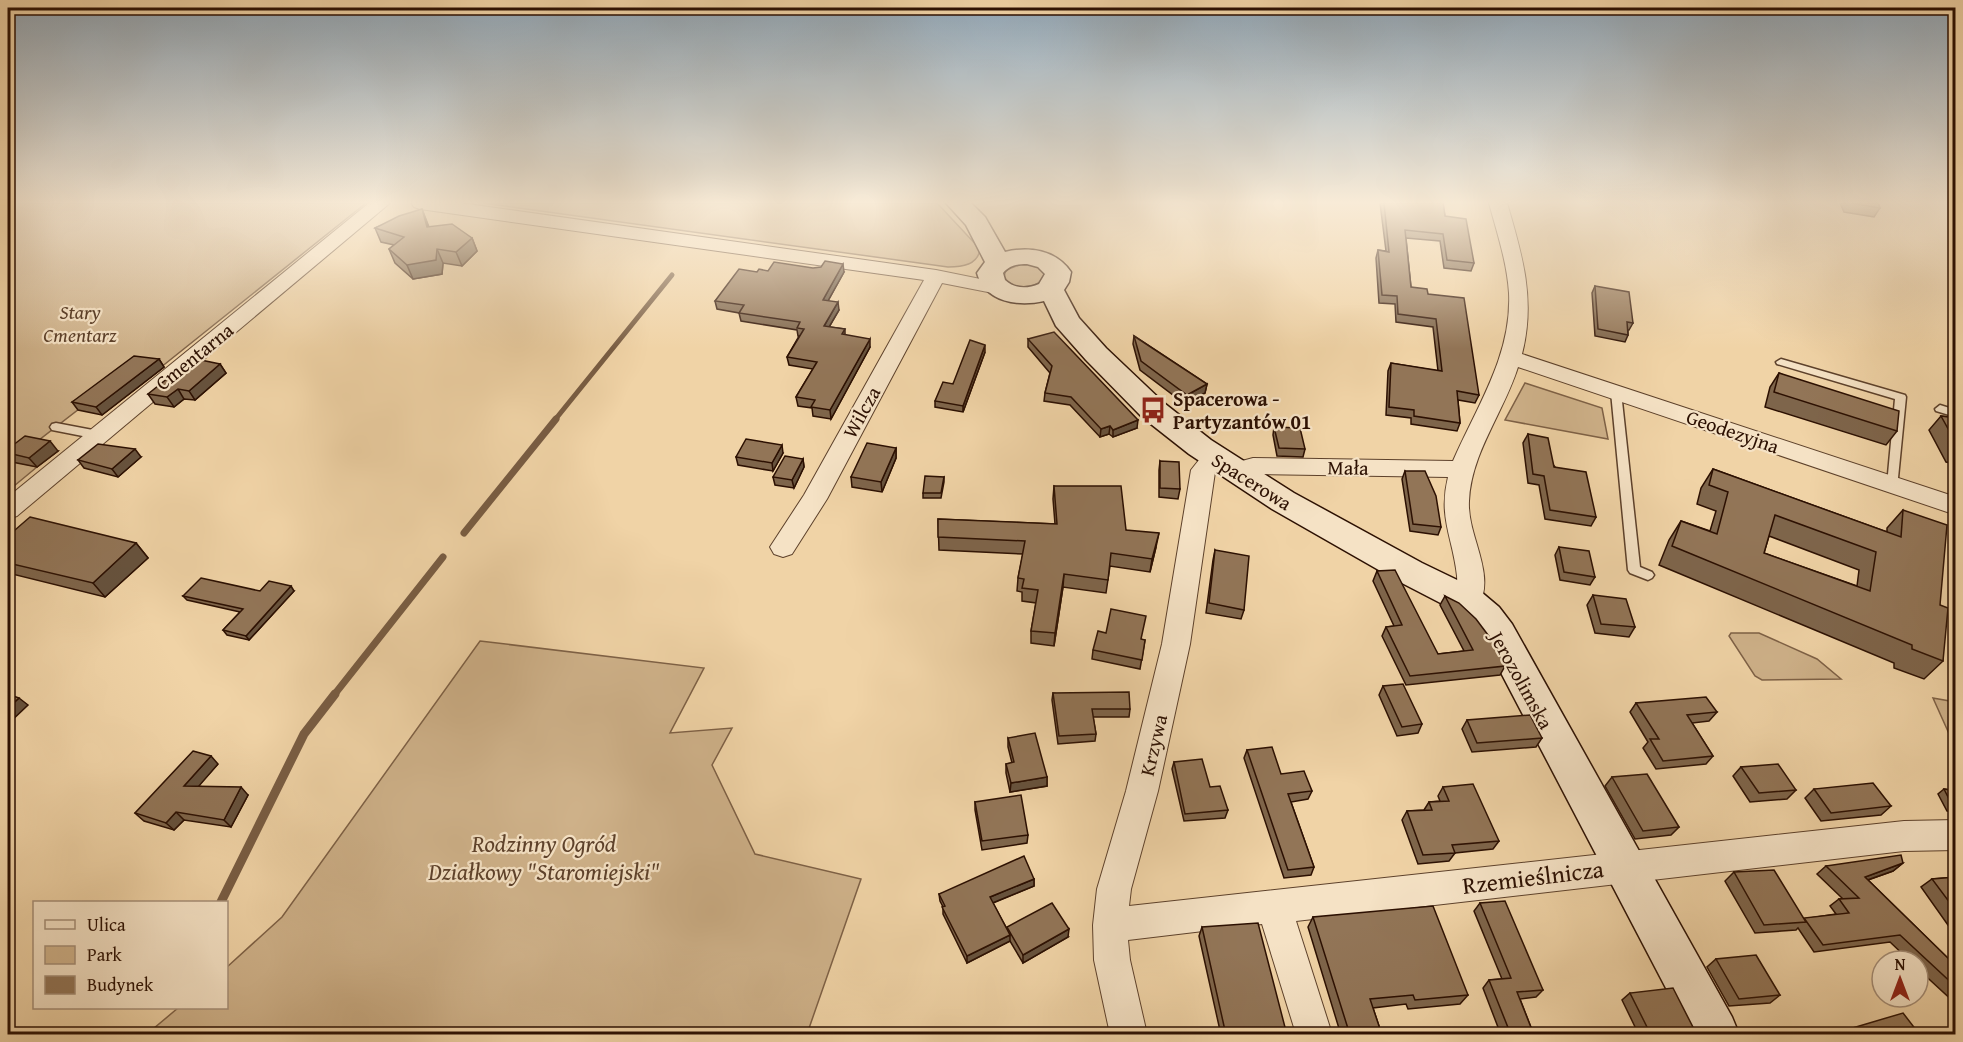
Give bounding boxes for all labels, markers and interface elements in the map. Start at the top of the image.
park label: Stary Cmentarz [43,297,117,349]
street label: Cmentarna [149,315,240,397]
street label: Wilcza [835,380,887,443]
place label: Spacerowa - Partyzantów 01 [1173,384,1311,436]
bus stop icon: Spacerowa - Partyzantów 01 [1138,395,1168,425]
street label: Geodezyjna [1683,402,1784,461]
street label: Spacerowa [1206,445,1298,517]
street label: Mała [1327,452,1369,482]
street label: Jerozolimska [1482,623,1561,735]
street label: Krzywa [1132,711,1174,779]
park label: Rodzinny Ogród Działkowy "Staromiejski" [427,826,660,889]
street label: Rzemieślnicza [1460,851,1606,903]
legend [33,901,228,1009]
text: Ulica [87,911,126,938]
text: Park [87,941,123,968]
north arrow [1870,949,1930,1009]
text: N [1895,952,1906,976]
text: Budynek [87,971,154,998]

